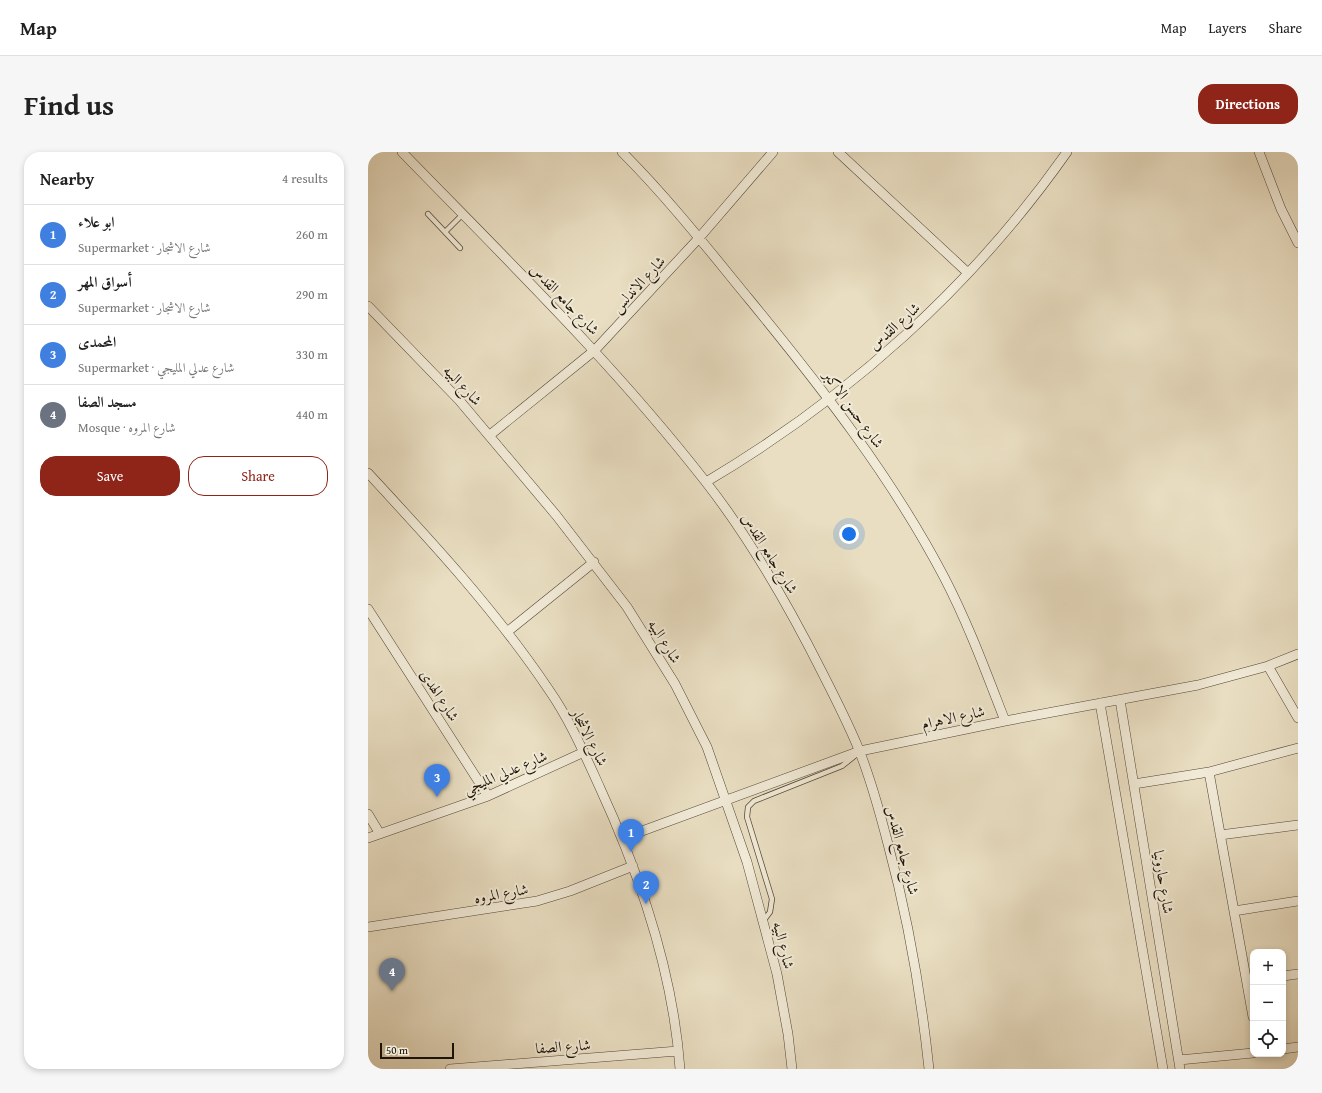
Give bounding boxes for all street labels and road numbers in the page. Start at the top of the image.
street label: شارع الاندلس [606,251,672,319]
street label: شارع جامع القدس [523,259,604,342]
street label: شارع القدس [864,297,926,357]
street label: شارع البيه [437,360,487,412]
street label: شارع حسن الاكبر [815,364,889,454]
street label: شارع جامع القدس [733,508,803,600]
street label: شارع البيه [641,615,687,669]
street label: شارع الهدى [413,665,465,727]
street label: شارع الاهرام [919,700,987,737]
street label: شارع الاشجار [563,703,613,771]
street label: شارع عدلي المليجي [460,745,552,803]
street label: شارع جامع القدس [877,803,925,898]
street label: شارع حارونيا [1146,849,1179,916]
street label: شارع المروه [472,878,530,911]
street label: شارع البيه [765,919,800,972]
street label: شارع الصفا [535,1034,591,1061]

